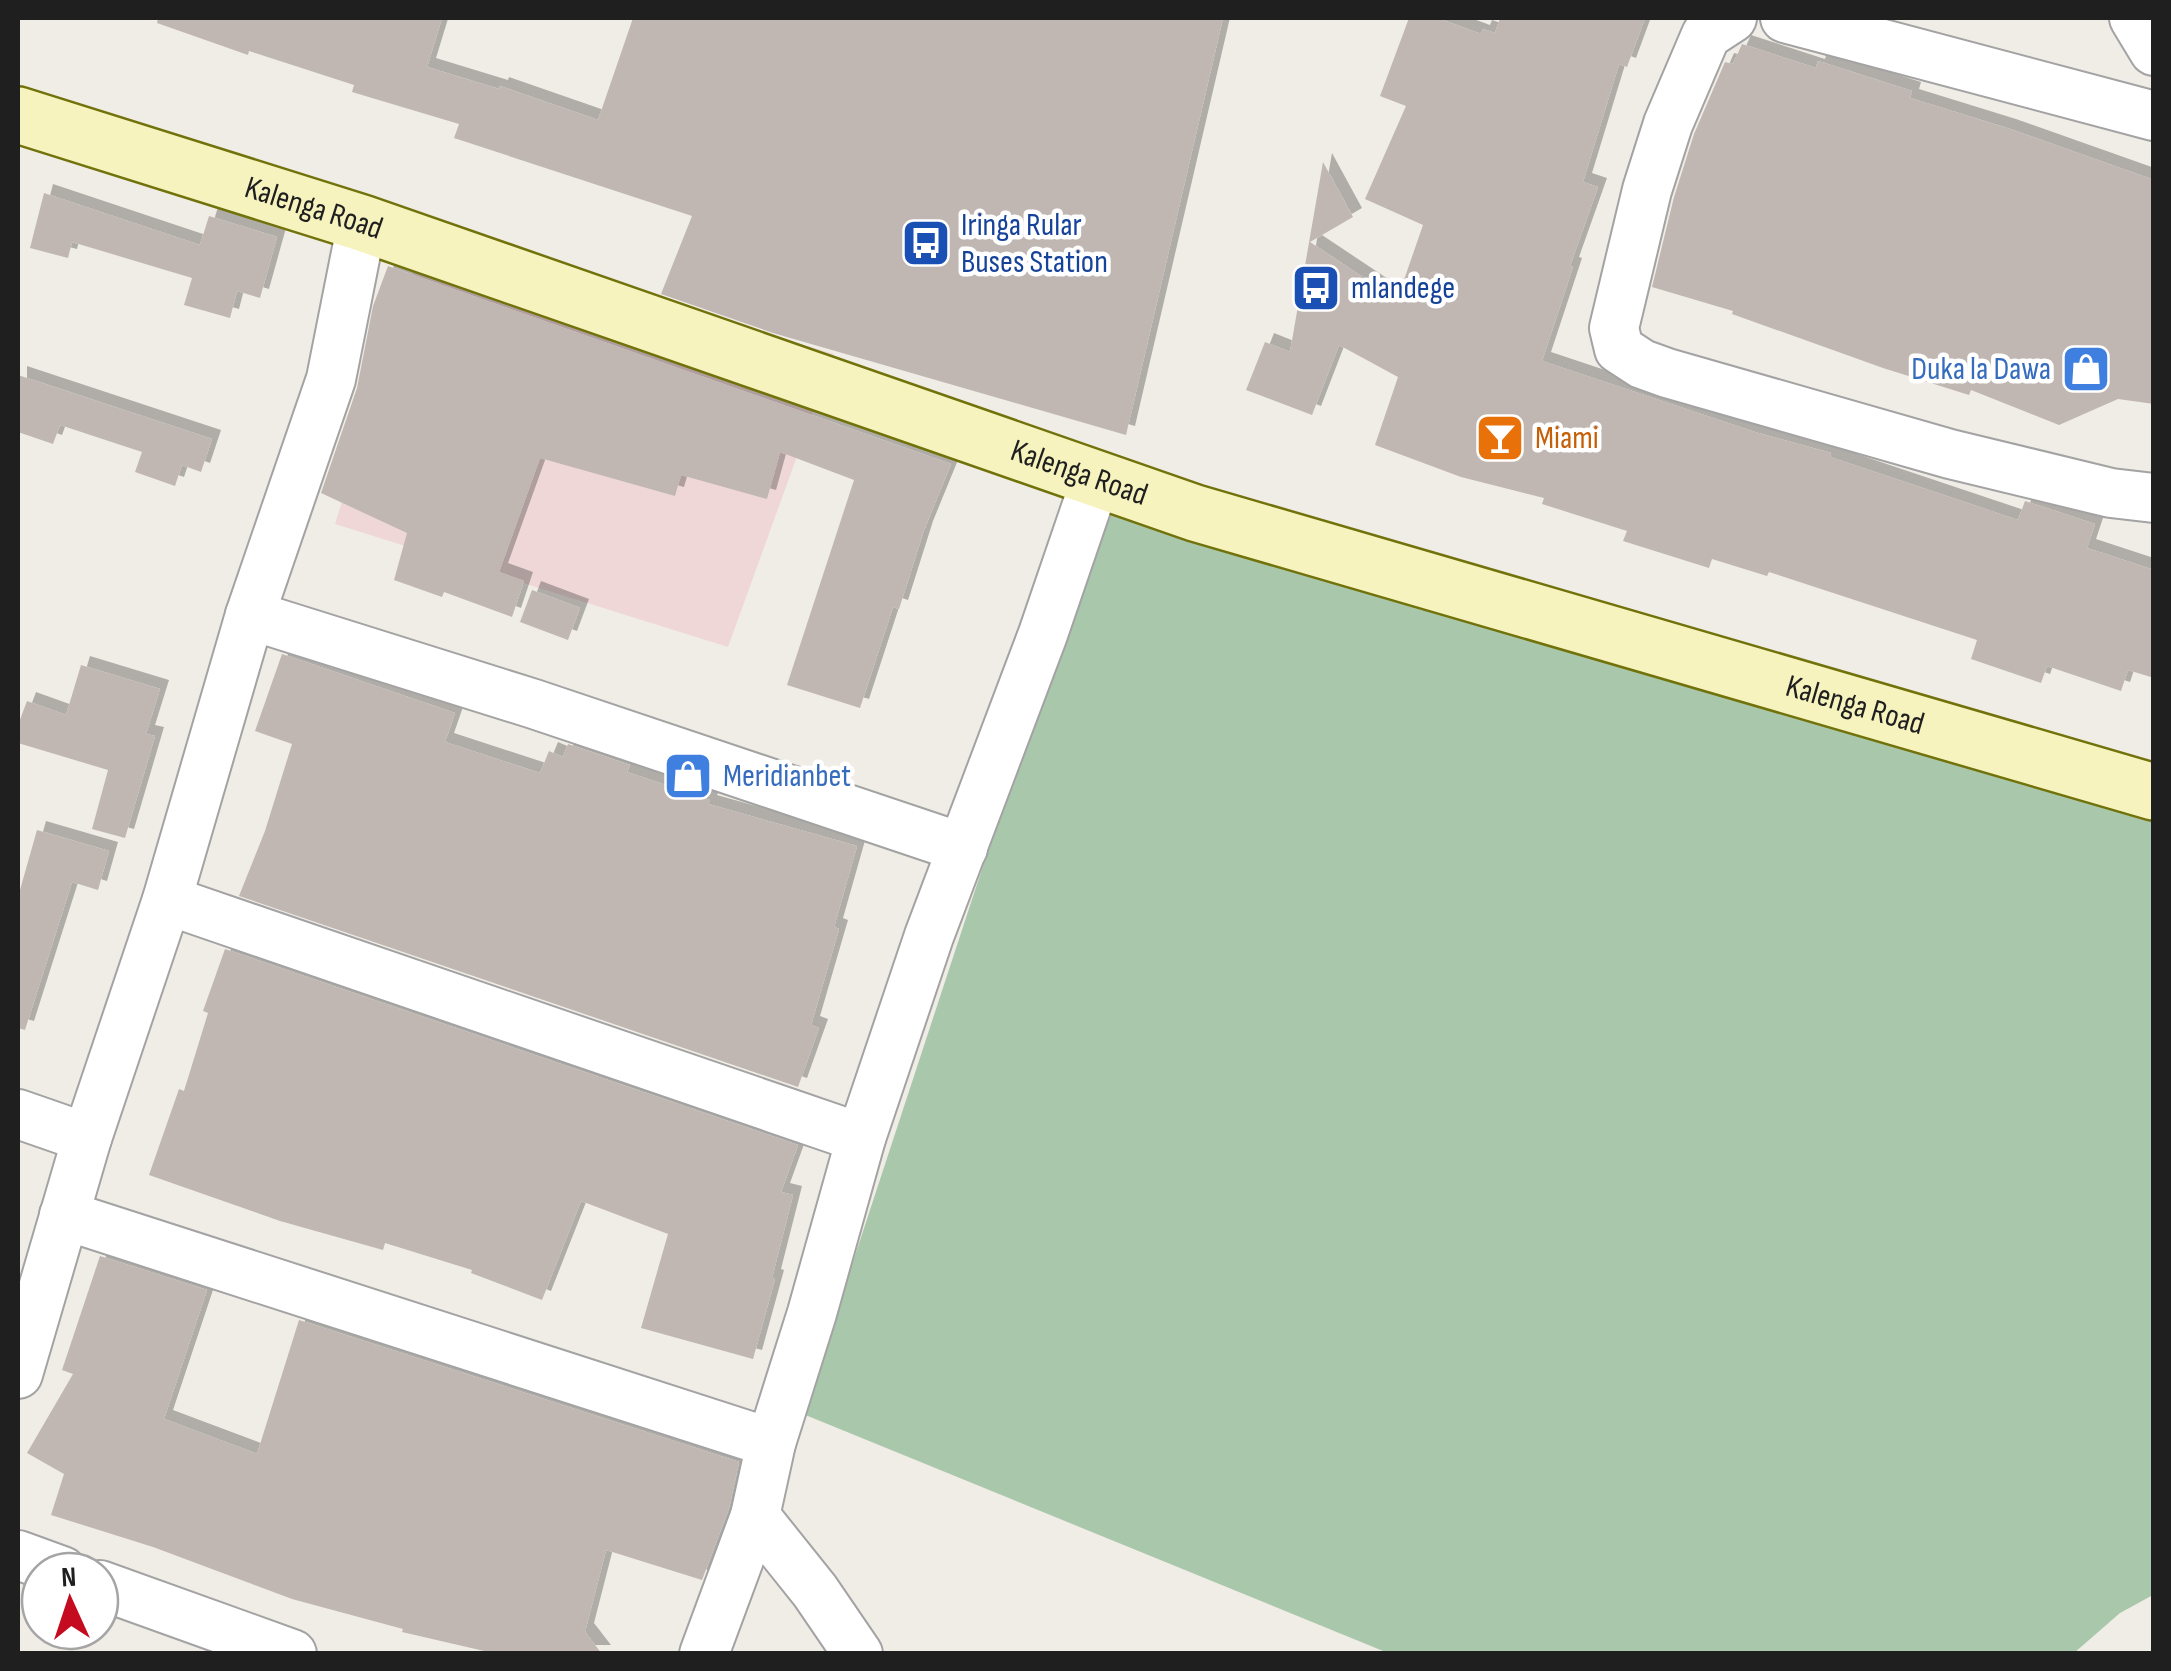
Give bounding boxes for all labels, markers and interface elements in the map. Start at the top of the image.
street label: Kalenga Road [240,168,388,248]
place label: Iringa Rular Buses Station [961,206,1108,282]
bus stop icon: Iringa Rular Buses Station [900,217,952,269]
bus stop icon: mlandege [1290,262,1342,314]
place label: mlandege [1351,269,1455,308]
shop icon: Duka la Dawa [2060,343,2112,395]
place label: Duka la Dawa [1911,350,2051,389]
bar icon: Miami [1474,412,1526,464]
place label: Miami [1535,419,1599,458]
street label: Kalenga Road [1006,431,1153,515]
street label: Kalenga Road [1781,666,1929,744]
shop icon: Meridianbet [662,750,714,802]
place label: Meridianbet [723,757,851,796]
north arrow [20,1551,120,1651]
text: N [60,1561,77,1594]

